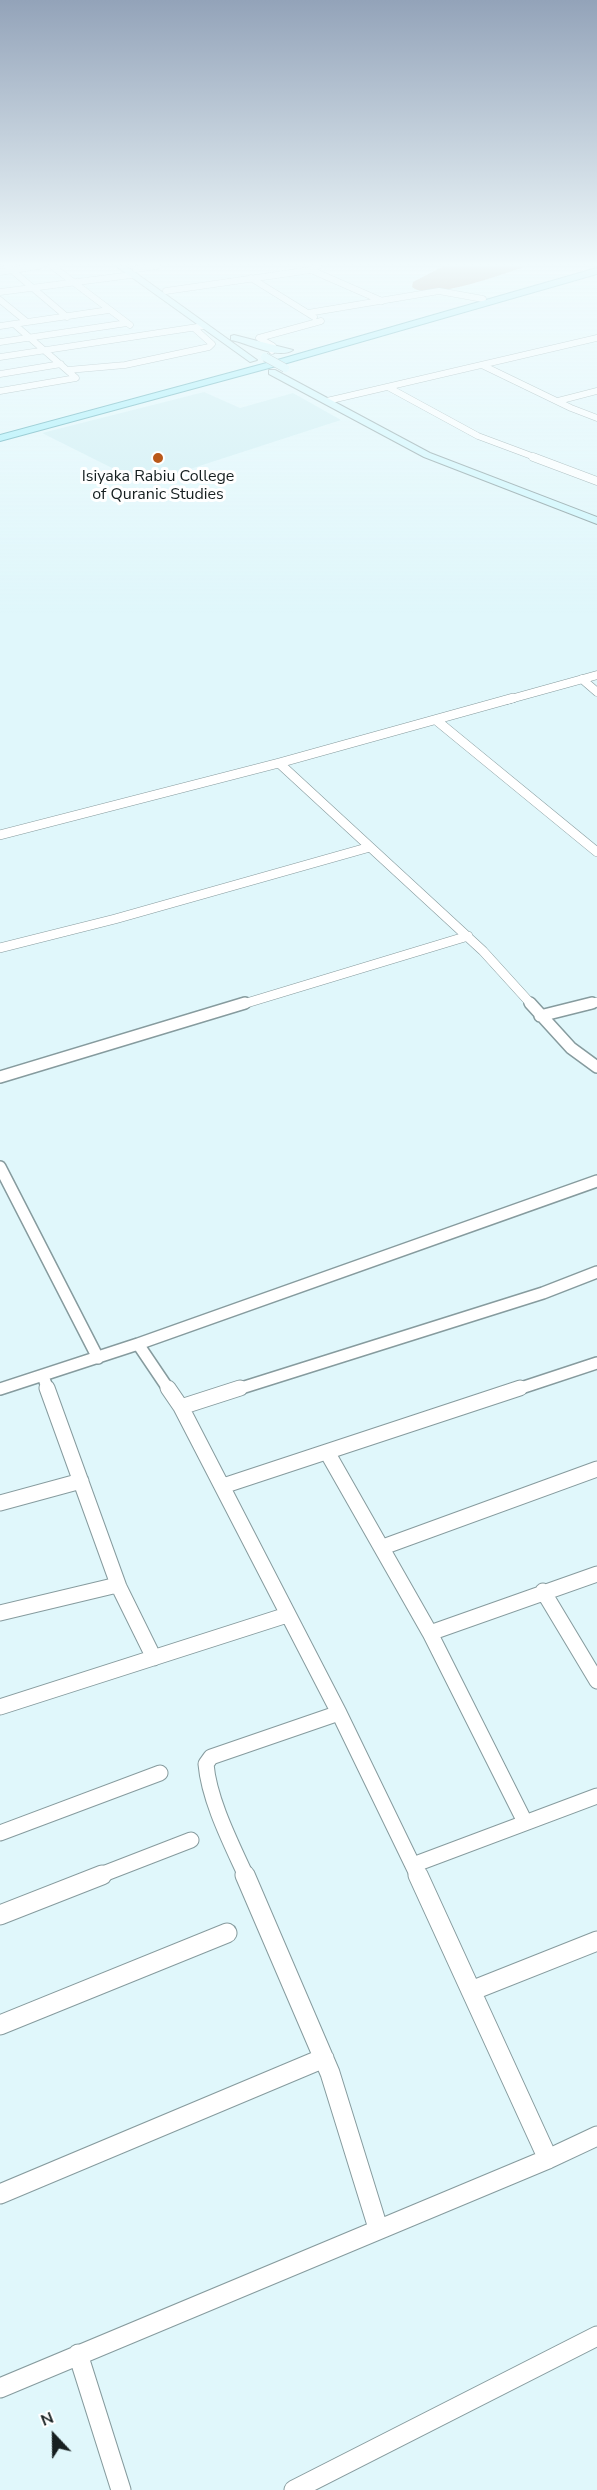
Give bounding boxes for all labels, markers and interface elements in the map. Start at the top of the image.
marker: Isiyaka Rabiu College of Quranic Studies [151,451,165,465]
place label: Isiyaka Rabiu College of Quranic Studies [82,467,234,505]
north arrow [24,2406,84,2466]
text: N [38,2407,57,2432]

